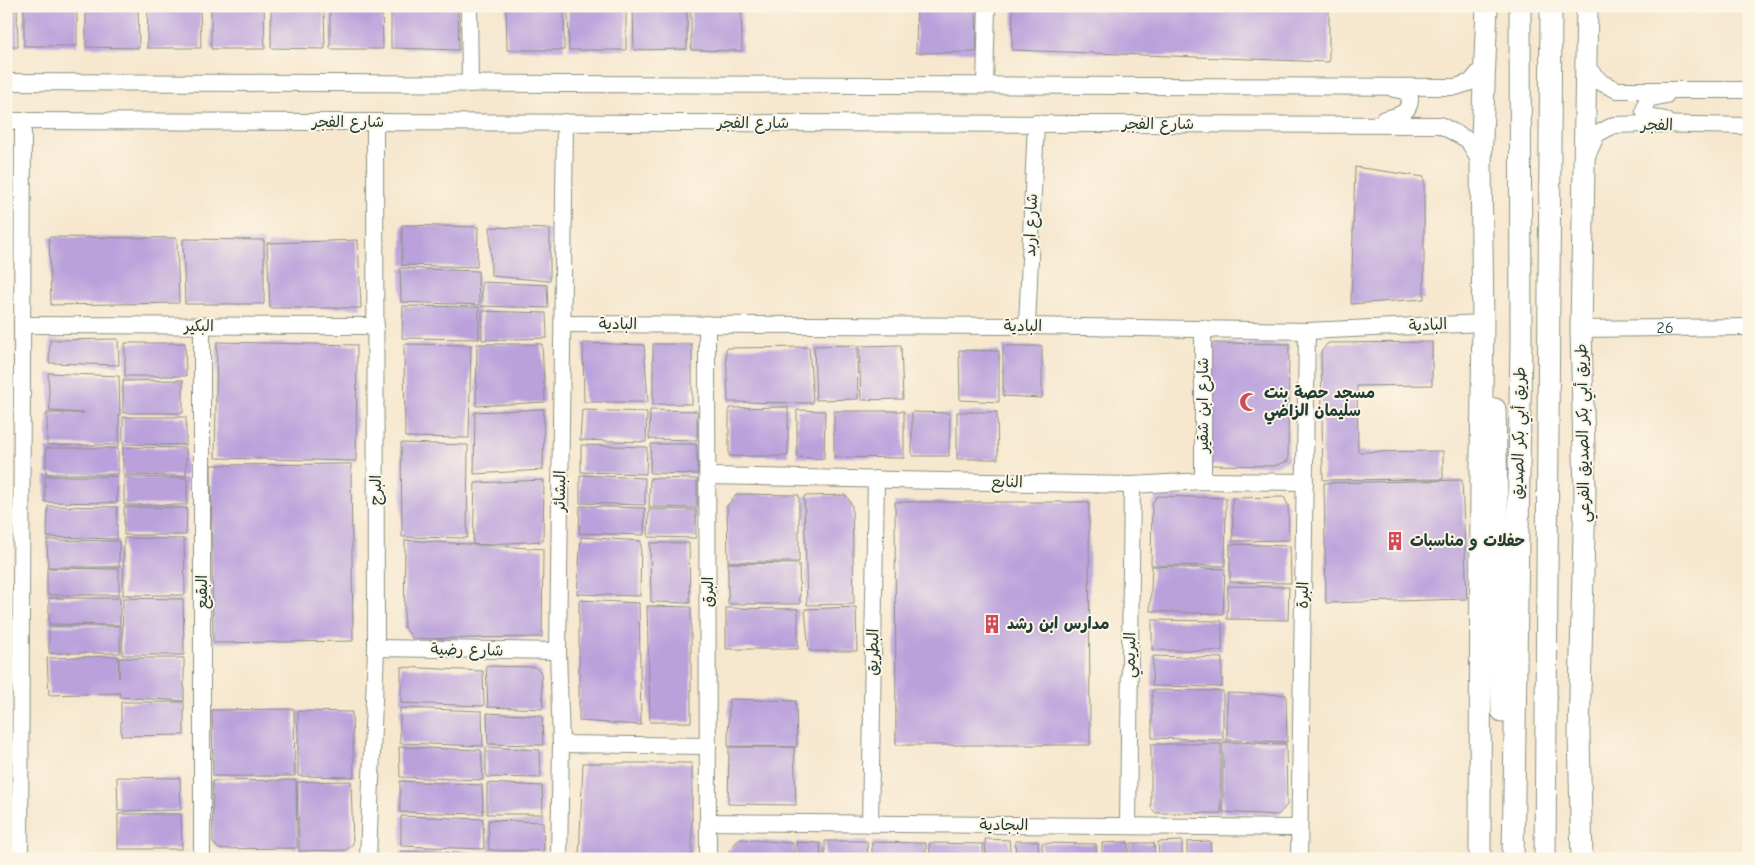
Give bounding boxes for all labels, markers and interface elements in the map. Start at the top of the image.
street label: شارع الفجر [310,113,384,133]
street label: شارع الفجر [715,114,789,134]
street label: شارع الفجر [1120,115,1194,135]
street label: الفجر [1639,116,1673,134]
street label: شارع اربد [1021,193,1043,257]
street label: البادية [599,315,637,333]
street label: البادية [1408,315,1448,335]
street label: البكير [182,317,214,335]
street label: البادية [1004,317,1042,335]
street label: 26 [1656,319,1674,337]
street label: طريق أبي بكر الصديق الفرعي [1572,343,1599,523]
street label: شارع ابن شقير [1194,357,1214,455]
street label: طريق أبي بكر الصديق [1509,366,1534,500]
place label: مسجد حصة بنت سليمان الزاضي [1264,384,1375,425]
mosque icon: مسجد حصة بنت سليمان الزاضي [1238,391,1260,413]
street label: البشائر [551,470,569,514]
street label: النابع [991,473,1023,493]
street label: البرج [367,475,386,505]
building icon: حفلات و مناسبات [1384,530,1406,552]
place label: حفلات و مناسبات [1410,532,1525,551]
street label: البقيع [193,575,213,609]
street label: البرق [699,577,717,607]
street label: البرة [1294,581,1312,609]
building icon: مدارس ابن رشد [981,613,1003,635]
place label: مدارس ابن رشد [1007,615,1110,633]
street label: البطريق [864,628,882,676]
street label: البريمي [1121,632,1144,678]
street label: شارع رضية [430,640,504,662]
street label: البجادية [979,816,1029,834]

